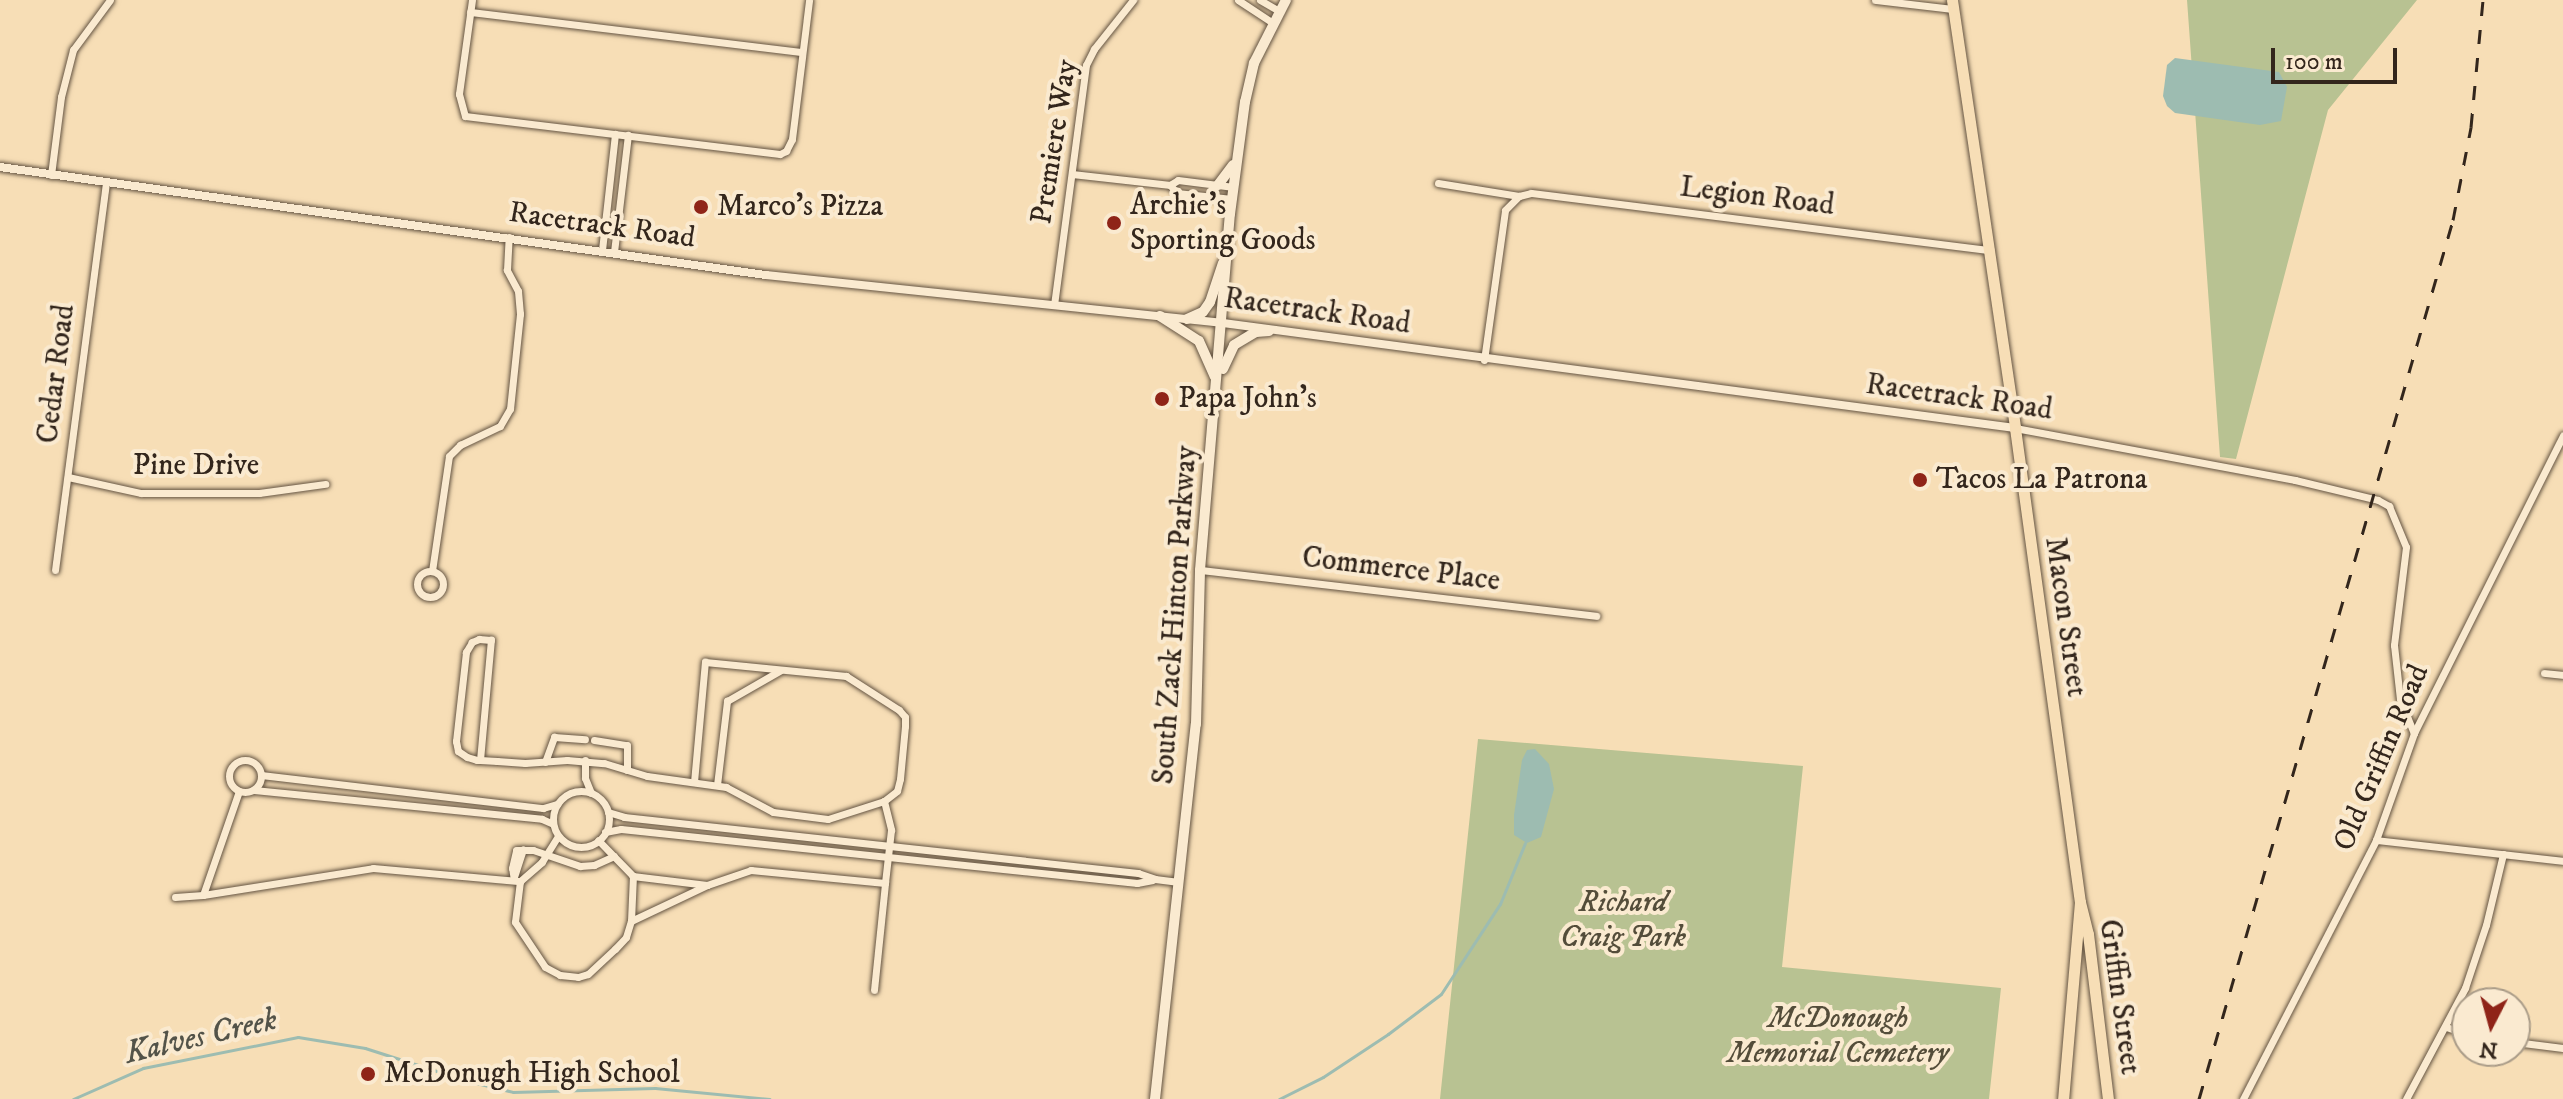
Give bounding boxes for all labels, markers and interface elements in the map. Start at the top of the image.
scale bar [2275,32,2401,82]
text: 100 m [2285,47,2343,77]
street label: Premiere Way [1024,57,1086,227]
street label: Legion Road [1678,170,1836,224]
place label: Archie's Sporting Goods [1130,188,1316,258]
place label: Marco's Pizza [717,189,883,225]
street label: Racetrack Road [506,195,698,257]
marker: Marco's Pizza [692,198,710,216]
marker: Archie's Sporting Goods [1105,214,1123,232]
street label: Racetrack Road [1221,281,1413,343]
street label: Cedar Road [31,302,83,446]
street label: Racetrack Road [1863,367,2055,429]
place label: Papa John's [1178,381,1317,417]
marker: Papa John's [1153,390,1171,408]
street label: South Zack Hinton Parkway [1146,444,1206,786]
street label: Pine Drive [133,448,259,484]
place label: Tacos La Patrona [1936,462,2147,498]
marker: Tacos La Patrona [1911,471,1929,489]
street label: Macon Street [2036,535,2094,699]
street label: Commerce Place [1300,540,1502,600]
street label: Old Griffin Road [2327,659,2437,857]
park label: Richard Craig Park [1560,885,1686,956]
street label: Griffin Street [2090,917,2148,1077]
north arrow [2451,987,2531,1067]
water label: Kalves Creek [121,1001,281,1073]
park label: McDonough Memorial Cemetery [1727,1001,1949,1072]
text: N [2478,1035,2499,1064]
place label: McDonugh High School [384,1056,680,1092]
marker: McDonugh High School [359,1065,377,1083]

